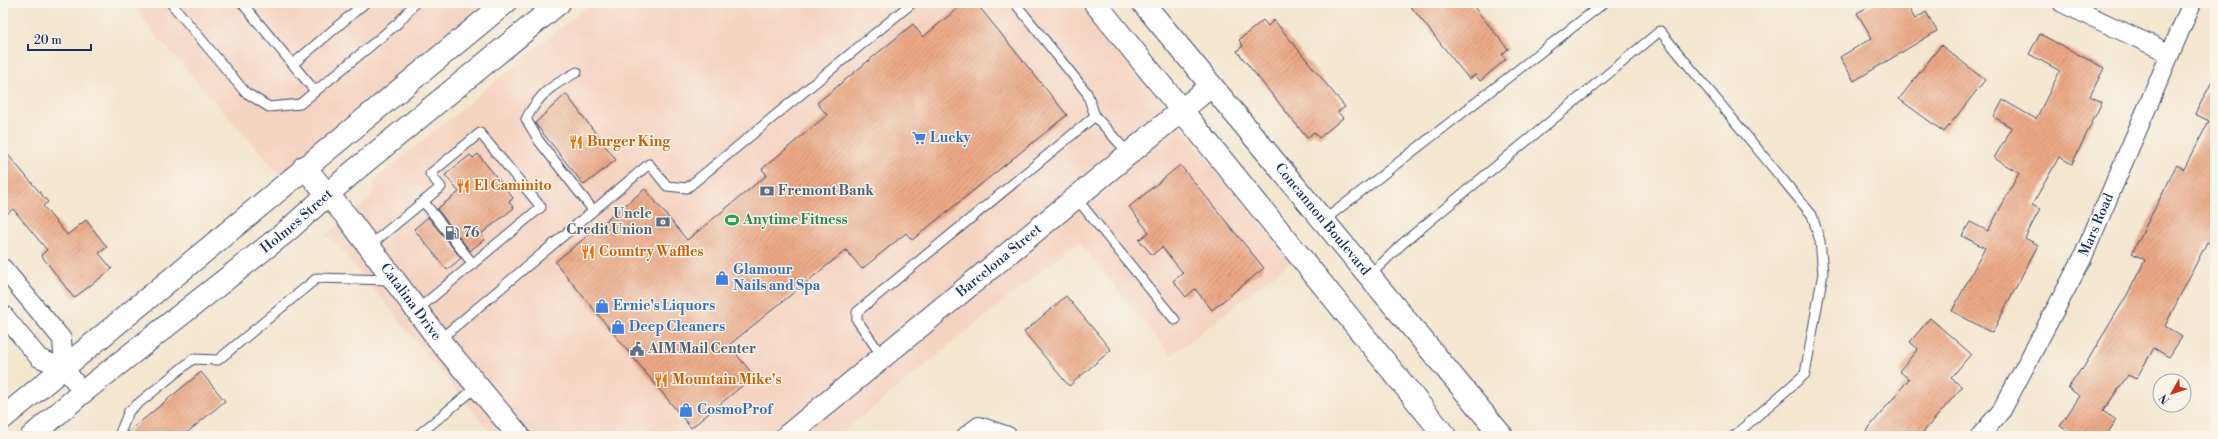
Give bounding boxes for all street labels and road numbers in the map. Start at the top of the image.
street label: Concannon Boulevard [1271,159,1374,279]
street label: Holmes Street [257,185,337,257]
street label: Mars Road [2075,191,2118,259]
street label: Barcelona Street [952,220,1045,302]
street label: Catalina Drive [376,260,445,344]

